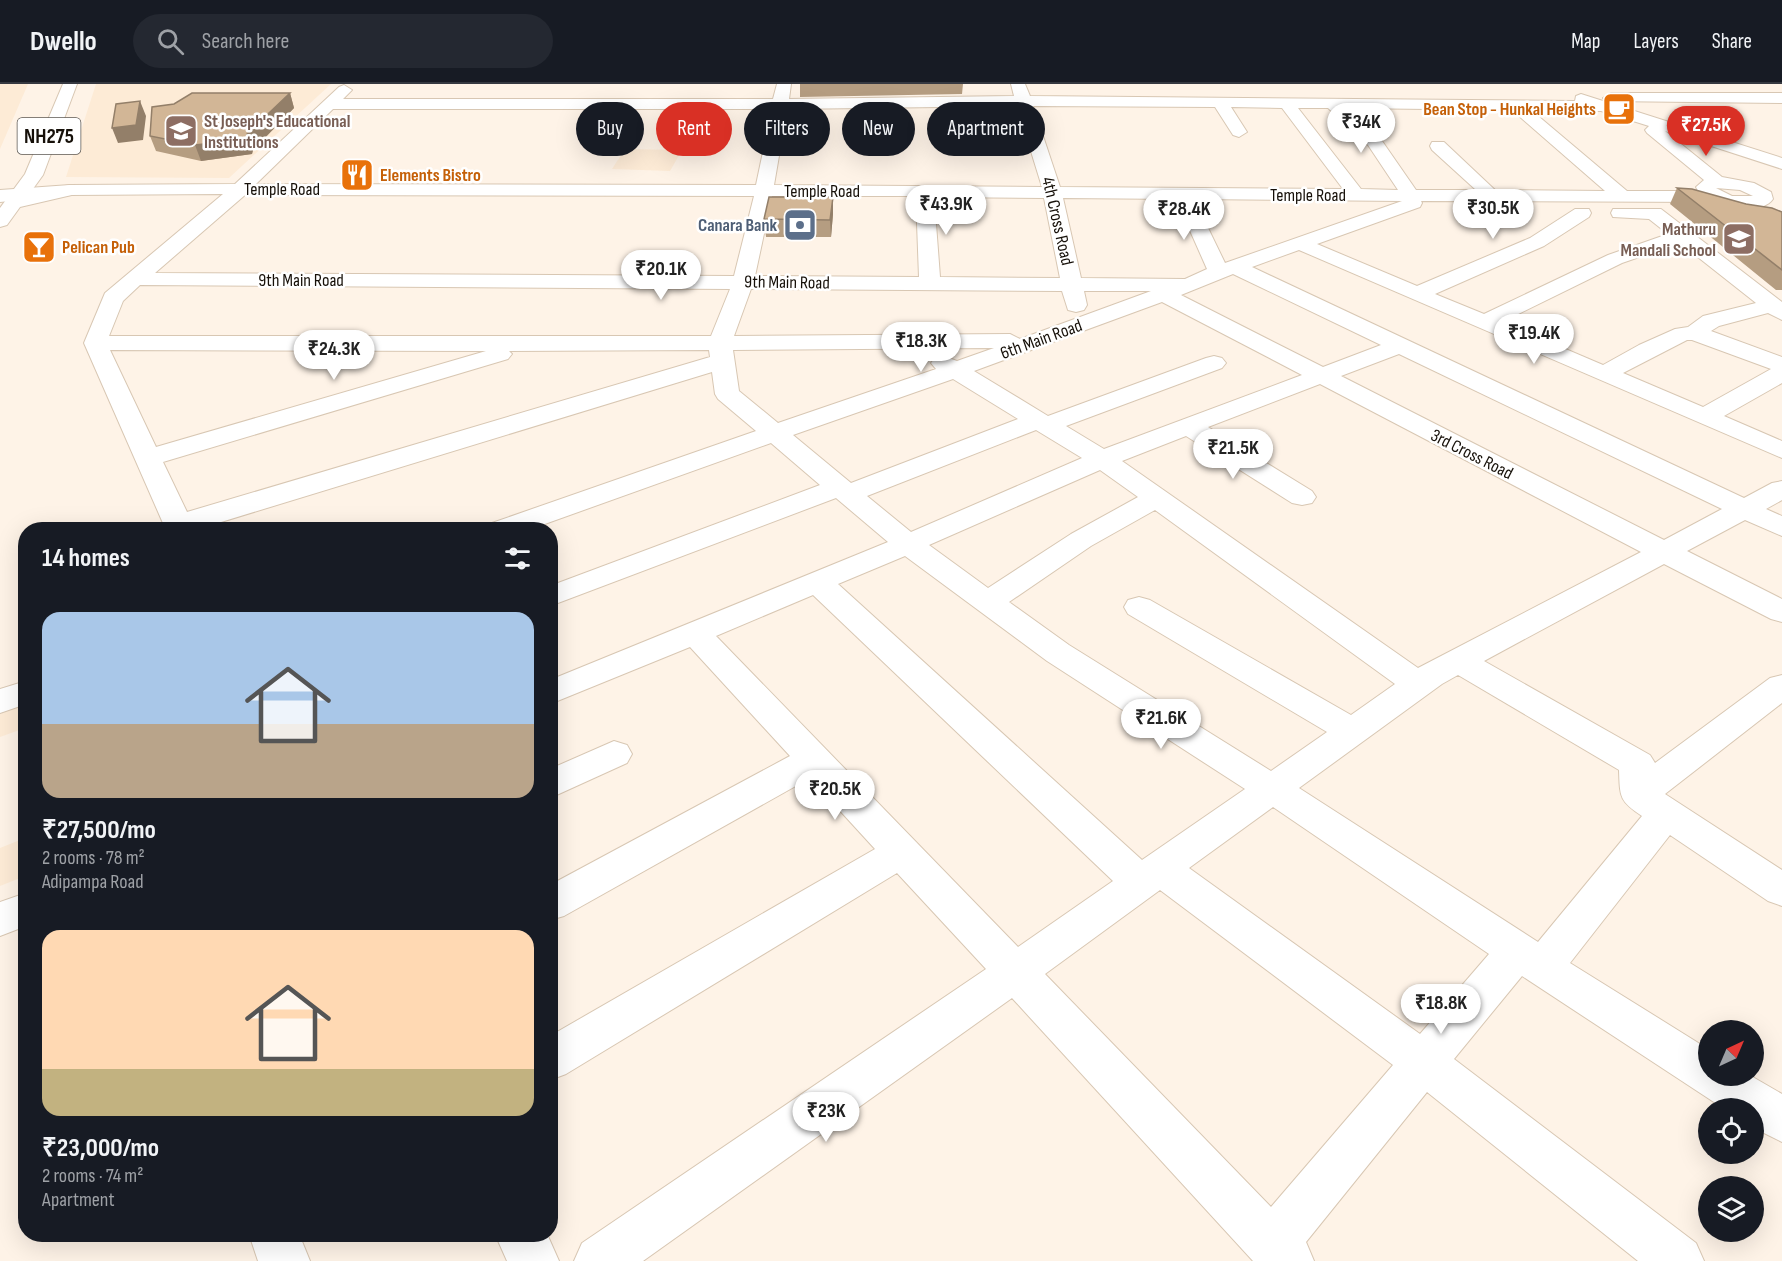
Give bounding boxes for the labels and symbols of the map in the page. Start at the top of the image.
cafe icon: Bean Stop - Hunkal Heights [1601,91,1637,127]
place label: Bean Stop - Hunkal Heights [1423,99,1596,120]
pin: ₹34K [1325,103,1397,154]
pin: ₹27.5K [1657,106,1755,157]
place label: St Joseph's Educational Institutions [204,111,350,153]
school or university icon: St Joseph's Educational Institutions [163,113,199,149]
road number: NH275 [17,118,80,154]
restaurant icon: Elements Bistro [339,157,375,193]
place label: Elements Bistro [380,165,481,186]
street label: 4th Cross Road [1037,175,1078,267]
street label: Temple Road [244,179,320,200]
street label: Temple Road [784,181,860,202]
pin: ₹43.9K [897,185,995,236]
street label: Temple Road [1270,185,1346,206]
pin: ₹30.5K [1444,189,1542,240]
pin: ₹28.4K [1135,190,1233,241]
bank icon: Canara Bank [782,207,818,243]
place label: Canara Bank [698,215,777,236]
place label: Mathuru Mandali School [1621,219,1716,261]
school or university icon: Mathuru Mandali School [1721,221,1757,257]
bar icon: Pelican Pub [21,229,57,265]
place label: Pelican Pub [62,237,135,258]
pin: ₹20.1K [612,250,710,301]
street label: 9th Main Road [258,270,344,291]
street label: 9th Main Road [744,271,830,294]
pin: ₹19.4K [1485,314,1583,365]
street label: 6th Main Road [997,315,1085,364]
pin: ₹18.3K [872,322,970,373]
pin: ₹24.3K [285,330,383,381]
street label: 3rd Cross Road [1427,425,1516,484]
pin: ₹21.5K [1184,429,1282,480]
pin: ₹21.6K [1112,699,1210,750]
pin: ₹20.5K [786,770,884,821]
pin: ₹18.8K [1392,984,1490,1035]
north arrow [1698,1020,1764,1086]
pin: ₹23K [790,1092,862,1143]

